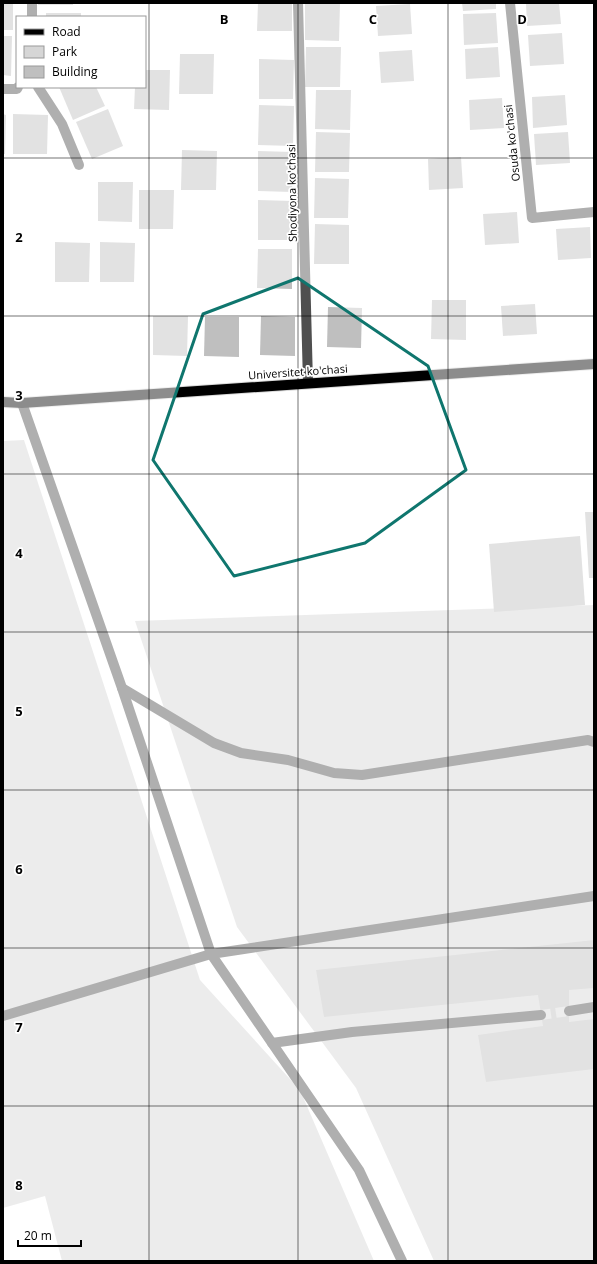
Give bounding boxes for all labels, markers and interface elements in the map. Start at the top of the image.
text: B [220,10,229,28]
text: C [369,10,377,28]
text: D [517,10,527,28]
legend [16,16,146,88]
text: Road [52,23,81,40]
text: Park [52,43,78,60]
text: Building [52,63,98,80]
street label: Osuda ko'chasi [500,104,523,182]
street label: Shodiyona ko'chasi [283,144,300,242]
text: 2 [15,228,23,246]
street label: Universitet ko'chasi [248,361,348,382]
text: 3 [15,386,23,404]
text: 4 [15,544,23,562]
text: 5 [15,702,23,720]
text: 6 [15,860,23,878]
text: 7 [15,1018,23,1036]
text: 8 [15,1176,23,1194]
scale bar [18,1222,81,1248]
text: 20 m [24,1227,52,1244]

